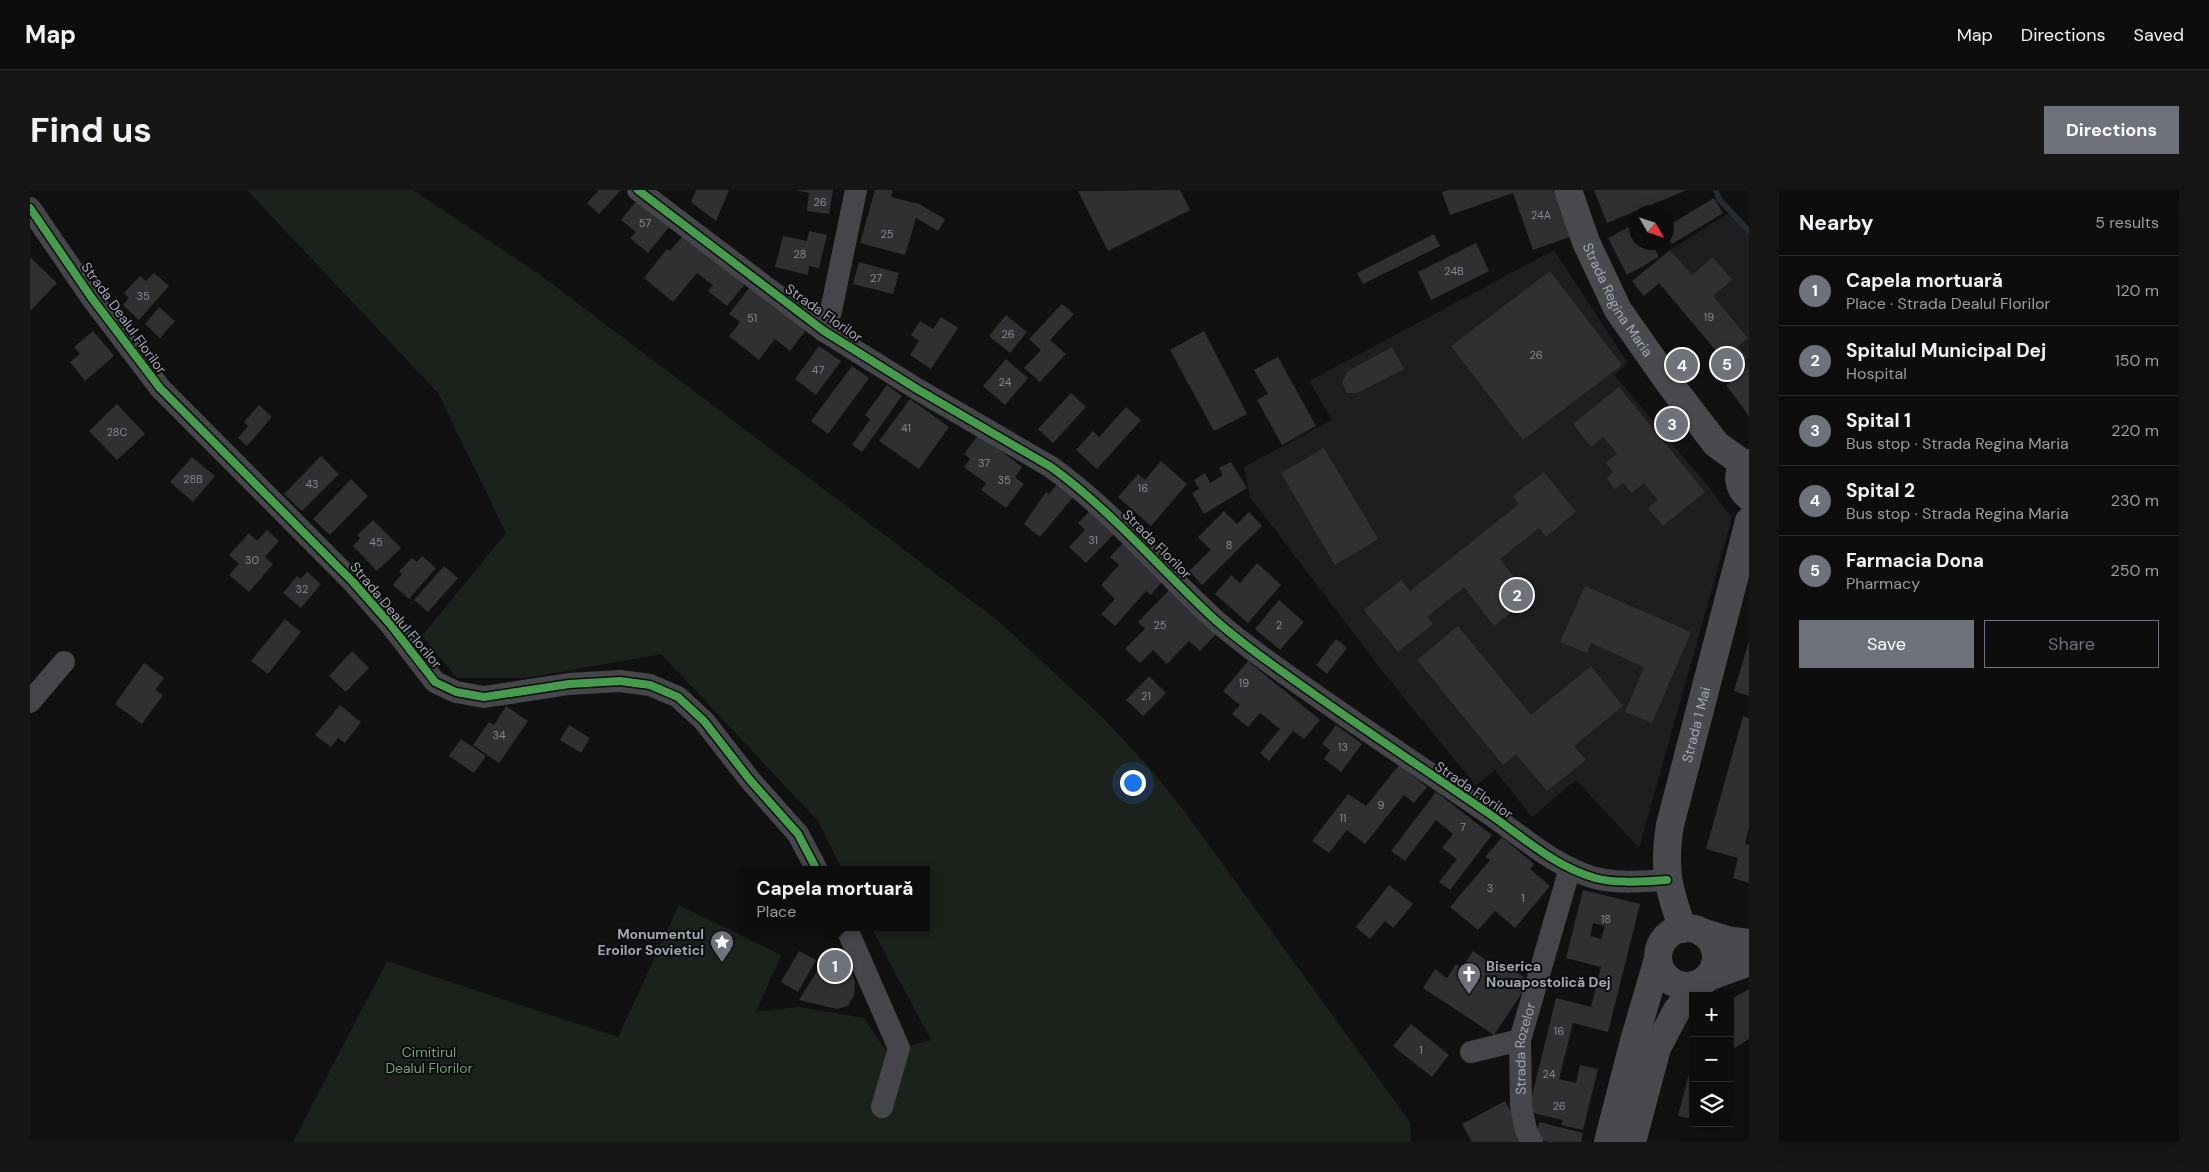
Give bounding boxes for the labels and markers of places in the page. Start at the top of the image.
pin: 5 [1711,345,1743,383]
pin: 4 [1666,346,1698,384]
pin: 3 [1656,405,1688,443]
pin: 2 [1501,576,1533,614]
place label: Monumentul Eroilor Sovietici [598,925,704,959]
place icon: Monumentul Eroilor Sovietici [709,929,735,963]
pin: 1 [819,947,851,985]
place label: Biserica Nouapostolică Dej [1486,957,1611,991]
church icon: Biserica Nouapostolică Dej [1456,961,1482,995]

